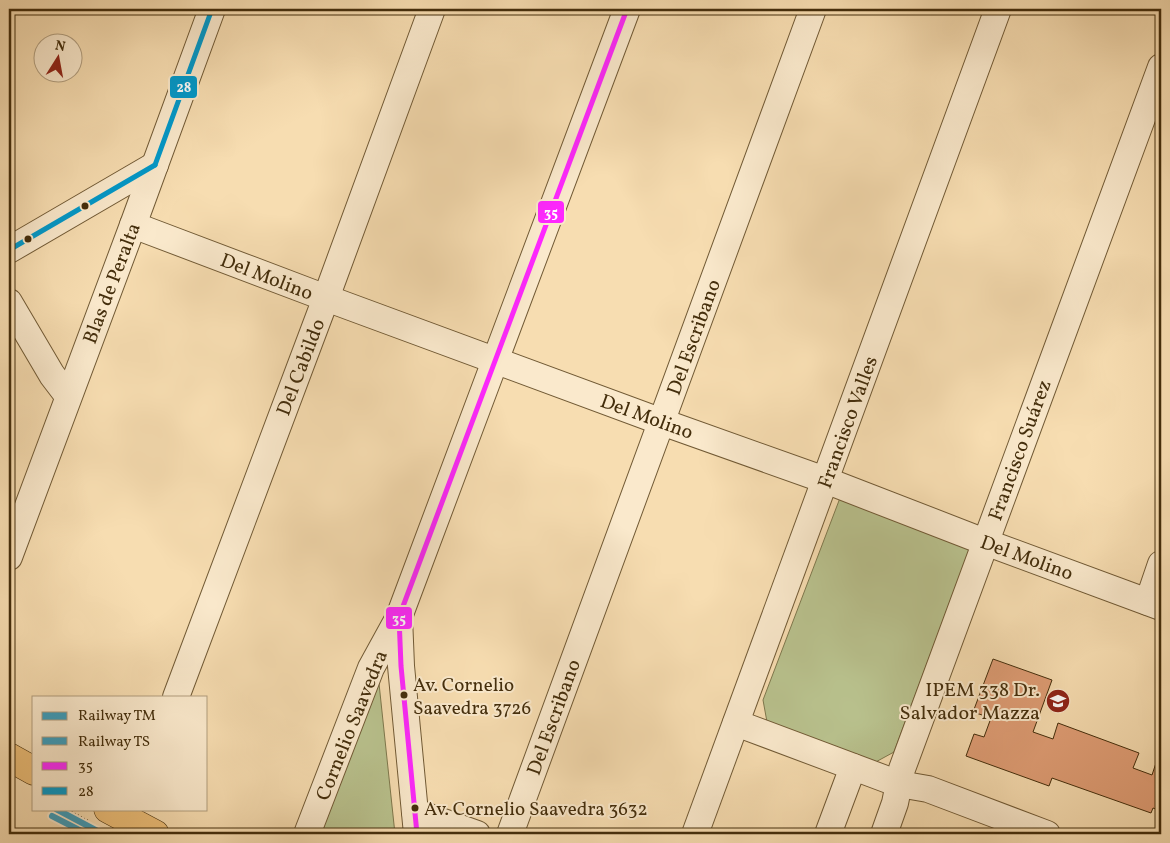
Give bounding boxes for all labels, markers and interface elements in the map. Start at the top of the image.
north arrow [32,32,82,82]
text: N [53,36,67,57]
line badge: 28 [169,75,198,99]
text: 28 [177,79,191,98]
line badge: 35 [537,200,565,224]
unlabelled marker [80,201,90,211]
text: 35 [544,204,558,223]
street label: Blas de Peralta [77,219,149,348]
unlabelled marker [23,234,33,244]
street label: Del Molino [216,247,317,308]
street label: Del Escribano [661,276,729,400]
street label: Del Cabildo [271,315,333,420]
street label: Francisco Valles [812,352,886,493]
street label: Francisco Suárez [982,376,1059,525]
street label: Del Molino [596,388,697,448]
street label: Del Molino [976,529,1077,589]
line badge: 35 [385,606,413,630]
text: 35 [392,610,406,629]
street label: Cornelio Saavedra [310,646,396,805]
street label: Del Escribano [521,656,589,780]
place label: Av. Cornelio Saavedra 3726 [413,673,531,722]
place label: IPEM 338 Dr. Salvador Mazza [900,677,1040,728]
school or university icon: IPEM 338 Dr. Salvador Mazza [1045,688,1071,714]
marker: Av. Cornelio Saavedra 3726 [399,690,409,700]
legend [32,696,208,810]
text: Railway TM [78,706,156,727]
text: Railway TS [78,732,150,753]
text: 35 [78,756,93,777]
text: 28 [78,782,94,803]
place label: Av. Cornelio Saavedra 3632 [424,797,648,823]
marker: Av. Cornelio Saavedra 3632 [410,803,420,813]

